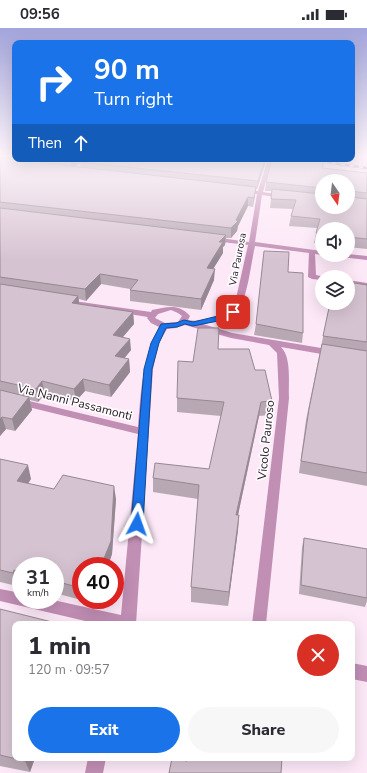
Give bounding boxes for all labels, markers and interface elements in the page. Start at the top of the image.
text: 09:56 [20,4,60,24]
text: 90 m [94,51,160,89]
icon: right [28,56,80,108]
text: Turn right [94,87,173,111]
icon: ahead [70,132,92,154]
text: Then [28,133,62,153]
north arrow [315,174,355,214]
map controls [315,174,355,310]
button: sound [315,222,355,262]
street label: Via Paurosa [226,232,250,288]
button: layers [315,270,355,310]
pin [216,295,250,329]
icon: arrive [222,301,244,323]
street label: Via Nanni Passamonti [15,380,134,424]
street label: Vicolo Pauroso [254,399,278,482]
position arrow [116,503,158,545]
speed limit sign: 40 [72,557,124,609]
text: 31 [26,564,50,591]
text: km/h [27,586,49,600]
text: 1 min [28,630,91,662]
button: close [297,634,339,676]
text: 120 m · 09:57 [28,661,110,679]
button: Exit [28,707,180,753]
button: Share [188,707,339,753]

